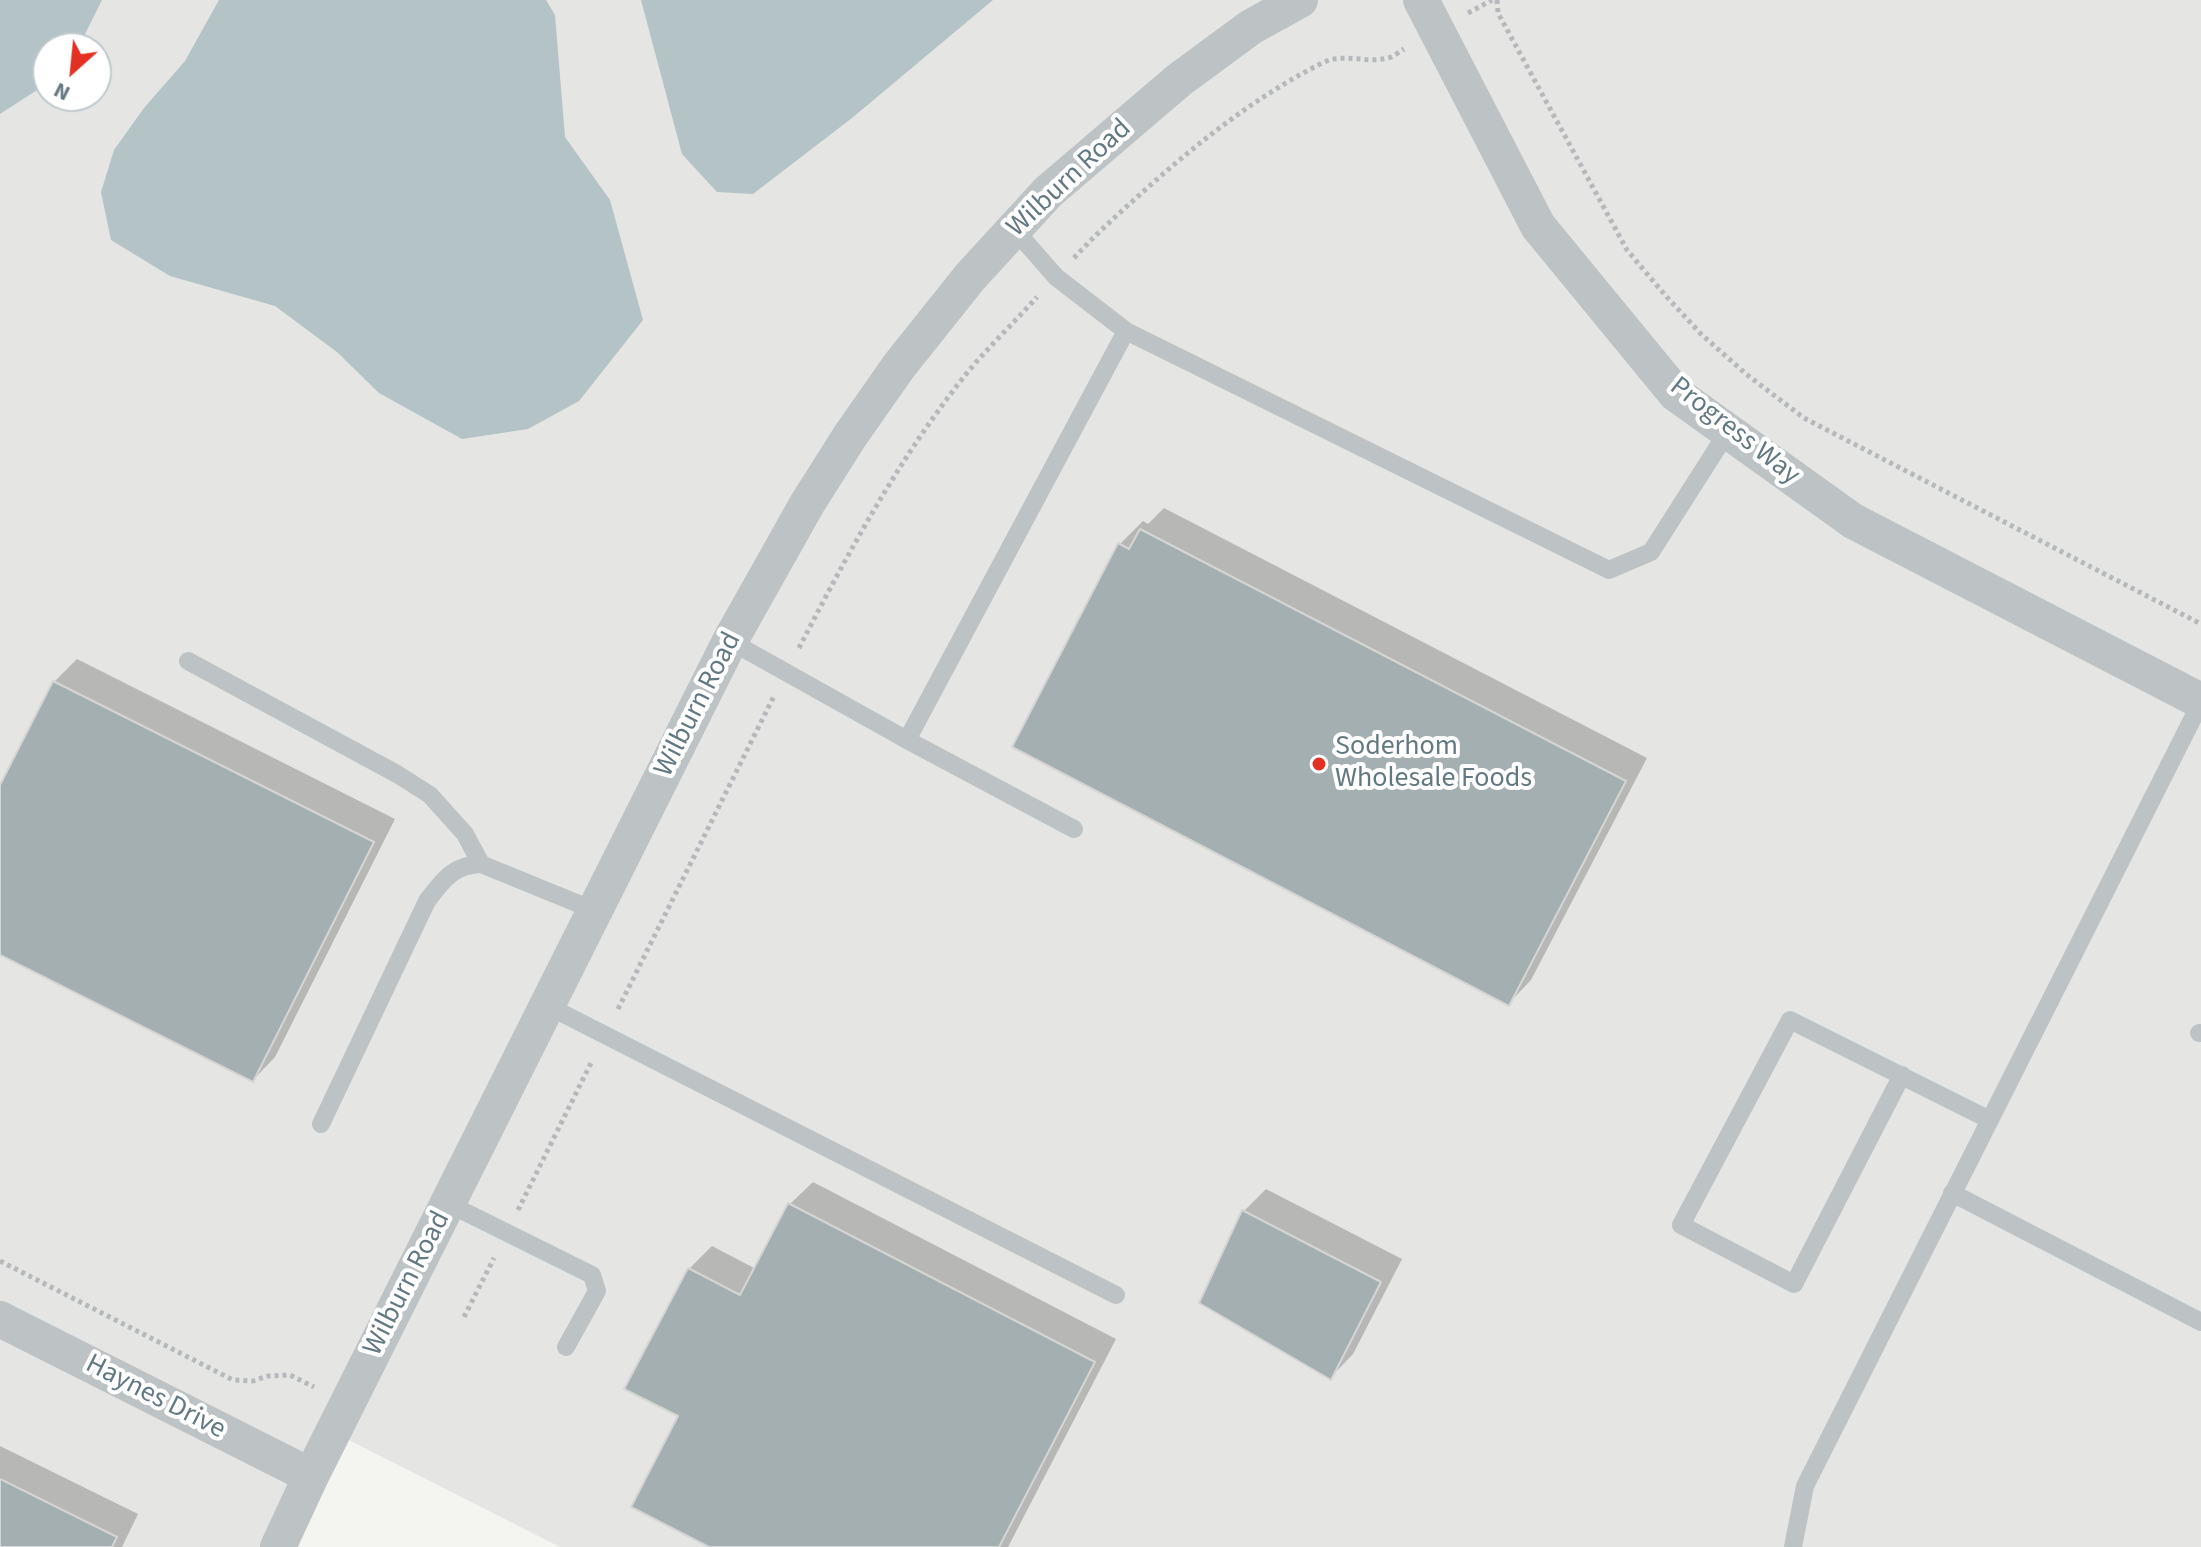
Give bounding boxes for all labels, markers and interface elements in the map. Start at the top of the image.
north arrow [32,32,112,112]
text: N [48,74,76,109]
street label: Wilburn Road [1001,113,1139,245]
street label: Progress Way [1662,371,1806,493]
street label: Wilburn Road [648,627,750,783]
place label: Soderhom Wholesale Foods [1335,731,1532,797]
marker: Soderhom Wholesale Foods [1310,755,1328,773]
street label: Wilburn Road [357,1206,459,1362]
street label: Haynes Drive [79,1348,231,1448]

